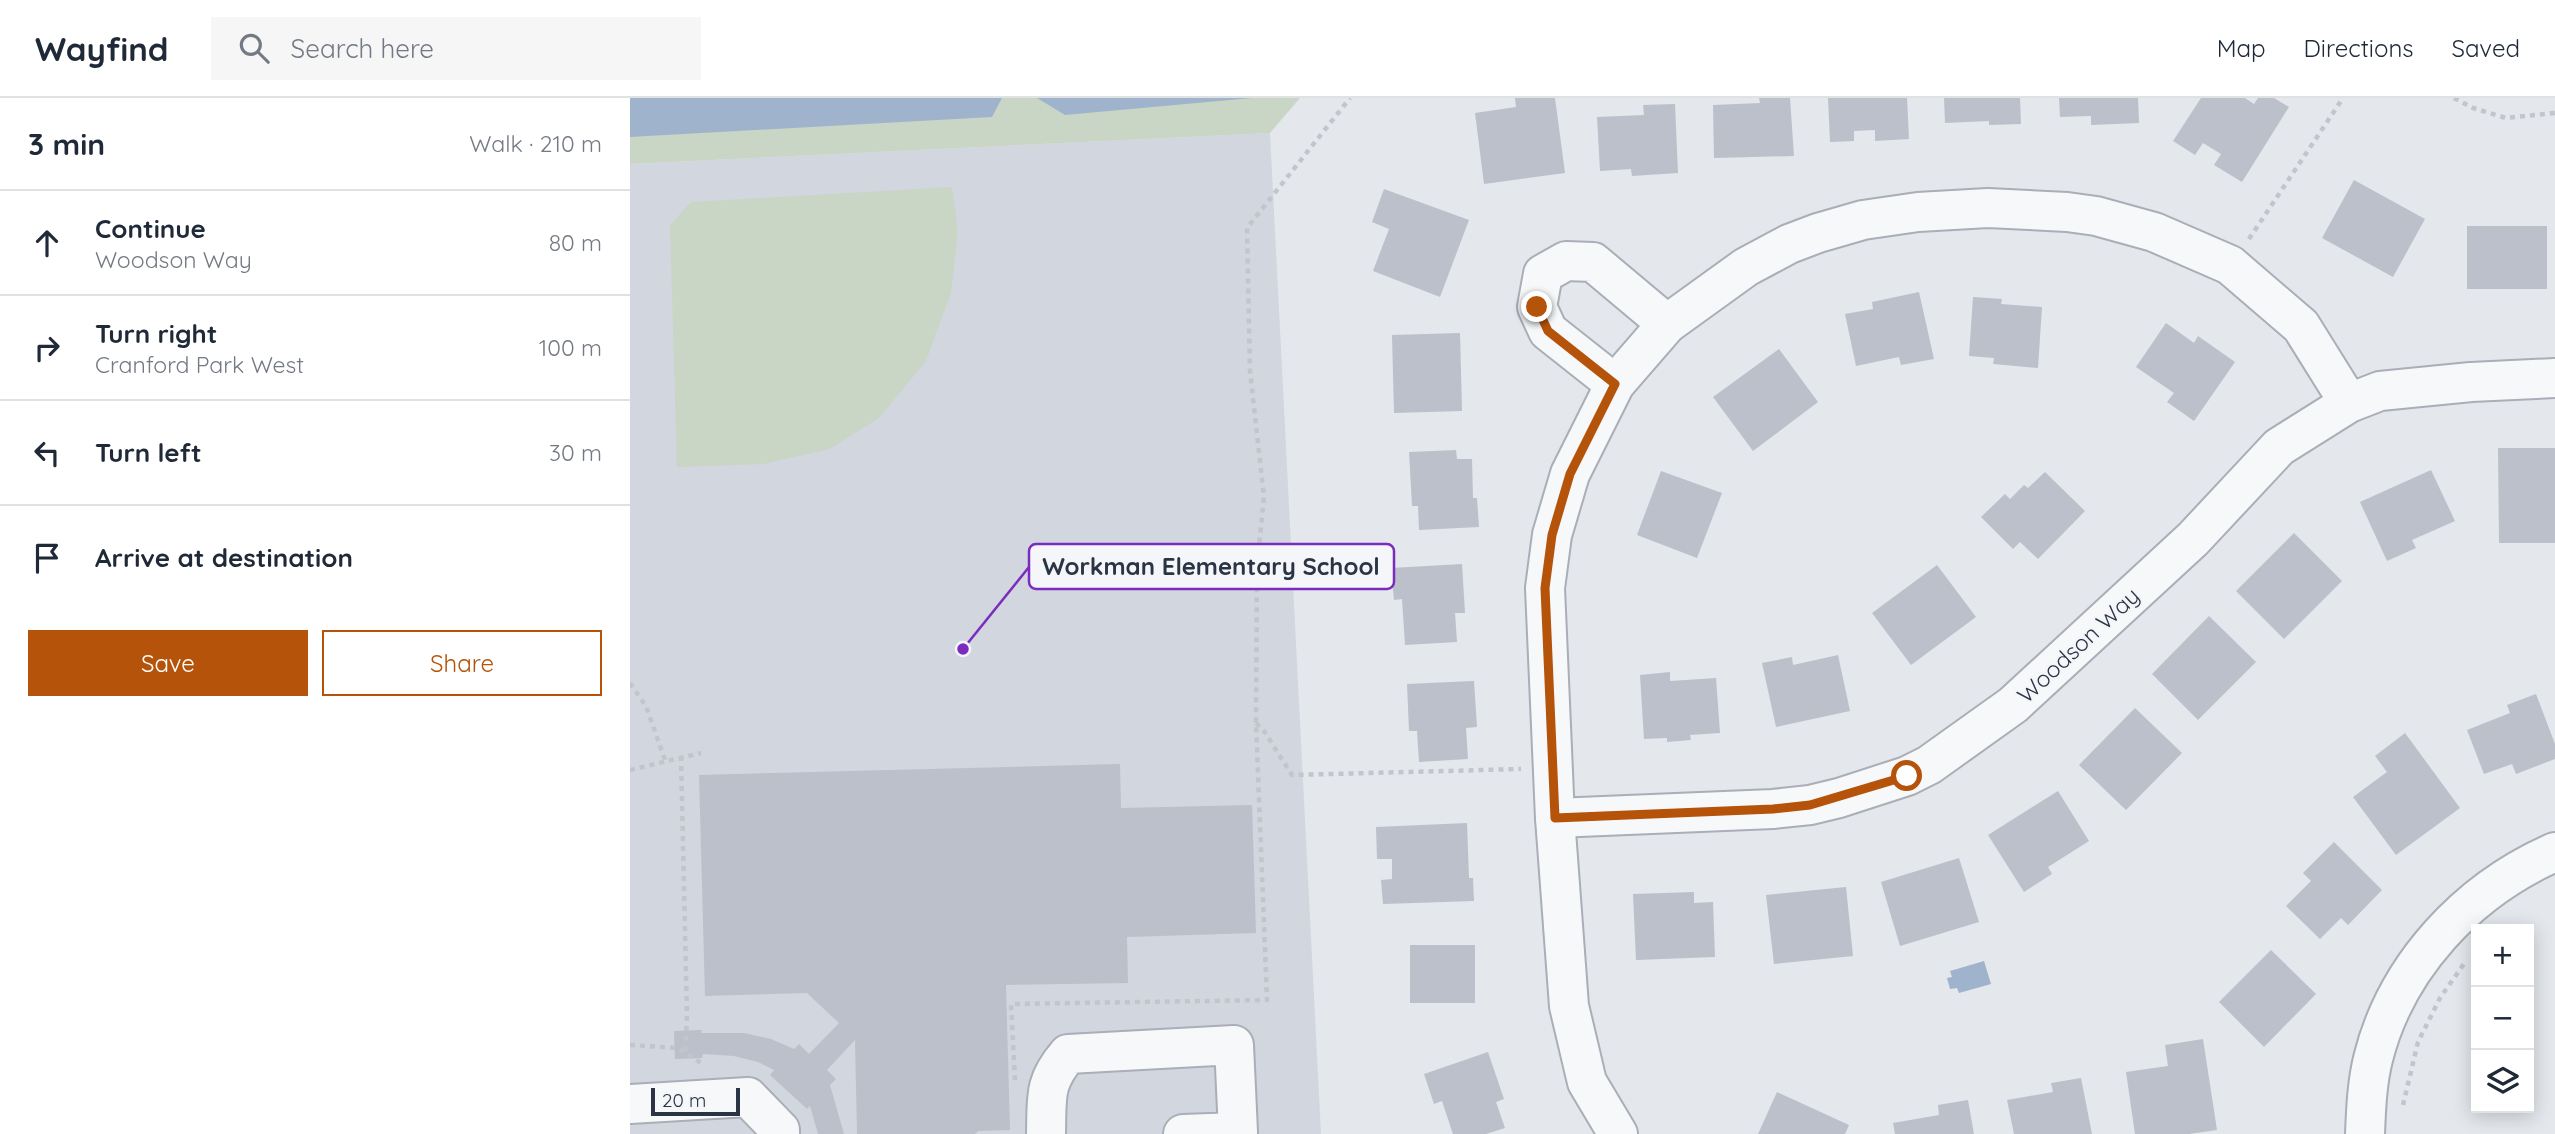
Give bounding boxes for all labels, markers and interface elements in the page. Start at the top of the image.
search box [211,17,701,80]
text: Wayfind [35,28,169,69]
icon: search [235,29,273,67]
text: Search here [291,32,434,65]
text: Map [2217,33,2266,63]
text: Directions [2304,33,2414,63]
text: Saved [2452,33,2520,63]
text: 3 min [28,125,105,163]
text: Walk · 210 m [469,129,602,158]
text: Continue [95,212,206,245]
icon: ahead [28,224,66,262]
text: 80 m [549,228,602,257]
text: Woodson Way [95,245,252,274]
route end [1521,291,1552,322]
text: Turn right [95,317,217,350]
icon: right [28,329,66,367]
text: 100 m [539,333,602,362]
text: Cranford Park West [95,350,304,379]
icon: left [28,434,66,472]
text: Turn left [95,436,202,469]
text: 30 m [549,438,602,467]
icon: arrive [28,539,66,577]
text: Arrive at destination [95,541,353,574]
callout: Workman Elementary School [1029,544,1394,589]
text: Workman Elementary School [1042,551,1380,581]
street label: Woodson Way [2011,581,2145,709]
button: Save [28,630,308,696]
button: Share [322,630,602,696]
route start [1891,760,1922,791]
map controls [2471,924,2534,1113]
button: + [2471,924,2534,987]
button: − [2471,987,2534,1050]
button: layers [2471,1050,2534,1113]
scale bar [651,1085,740,1117]
text: 20 m [662,1088,706,1112]

